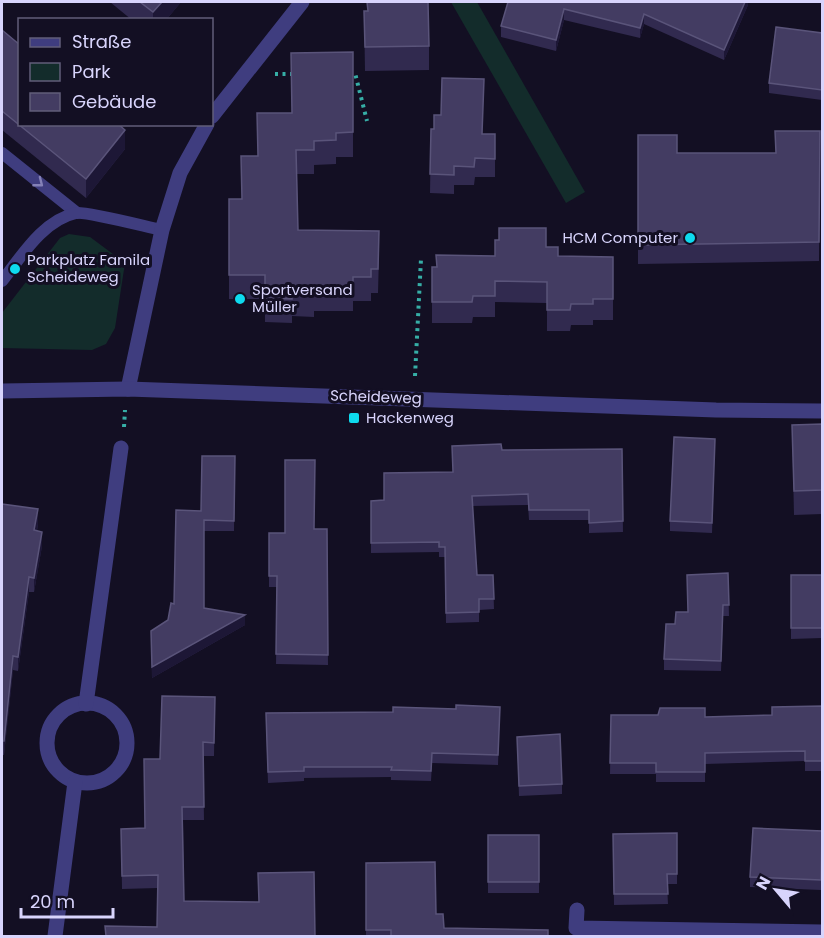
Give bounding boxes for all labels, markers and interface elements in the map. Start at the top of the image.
legend [18,18,213,126]
text: Straße [72,29,131,54]
text: Park [72,59,111,84]
text: Gebäude [72,89,156,114]
one-way arrow [33,175,44,186]
place label: HCM Computer [562,227,678,248]
marker: HCM Computer [683,231,697,245]
place label: Parkplatz Famila Scheideweg [27,249,150,287]
marker: Parkplatz Famila Scheideweg [8,262,22,276]
place label: Sportversand Müller [252,279,353,317]
marker: Sportversand Müller [233,292,247,306]
street label: Scheideweg [330,384,422,409]
place label: Hackenweg [366,407,454,428]
marker: Hackenweg [347,411,361,425]
north arrow [746,860,806,920]
text: N [750,872,776,894]
scale bar [21,881,112,919]
text: 20 m [30,889,75,914]

